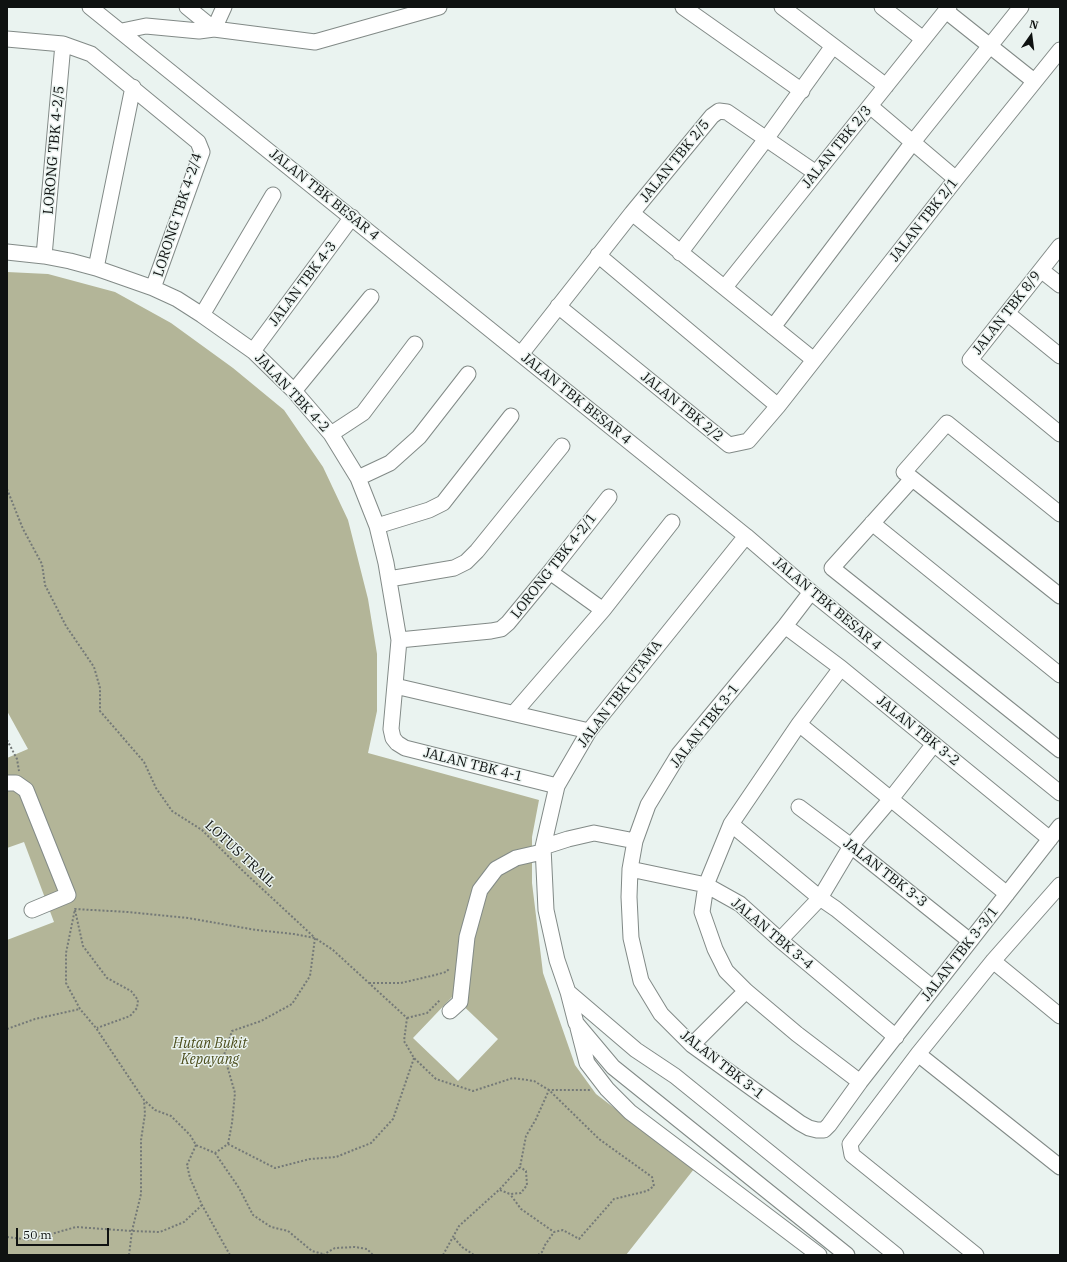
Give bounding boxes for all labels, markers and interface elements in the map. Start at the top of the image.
north arrow [1011,16,1051,56]
text: N [1028,17,1040,32]
street label: LORONG TBK 4-2/5 [40,85,68,215]
street label: JALAN TBK 2/3 [799,102,875,192]
street label: JALAN TBK 2/5 [637,116,713,206]
street label: JALAN TBK BESAR 4 [266,145,382,245]
street label: LORONG TBK 4-2/4 [150,151,206,279]
street label: JALAN TBK 2/1 [886,175,962,265]
street label: JALAN TBK 4-3 [266,238,340,330]
street label: JALAN TBK 8/9 [969,268,1045,358]
street label: JALAN TBK BESAR 4 [518,349,634,449]
street label: JALAN TBK 4-2 [251,350,333,436]
street label: JALAN TBK 2/2 [637,369,727,445]
street label: LORONG TBK 4-2/1 [508,510,600,622]
street label: JALAN TBK BESAR 4 [769,554,885,654]
street label: JALAN TBK UTAMA [574,637,666,751]
street label: JALAN TBK 3-1 [667,681,743,771]
street label: JALAN TBK 3-2 [873,692,963,770]
street label: JALAN TBK 4-1 [422,745,524,785]
street label: LOTUS TRAIL [201,817,279,891]
street label: JALAN TBK 3-3 [840,835,930,911]
street label: JALAN TBK 3-4 [728,895,816,973]
street label: JALAN TBK 3-3/1 [918,903,1002,1005]
street label: JALAN TBK 3-1 [677,1027,767,1103]
park label: Hutan Bukit Kepayang [173,1036,247,1068]
scale bar [18,1220,111,1246]
text: 50 m [23,1227,52,1242]

